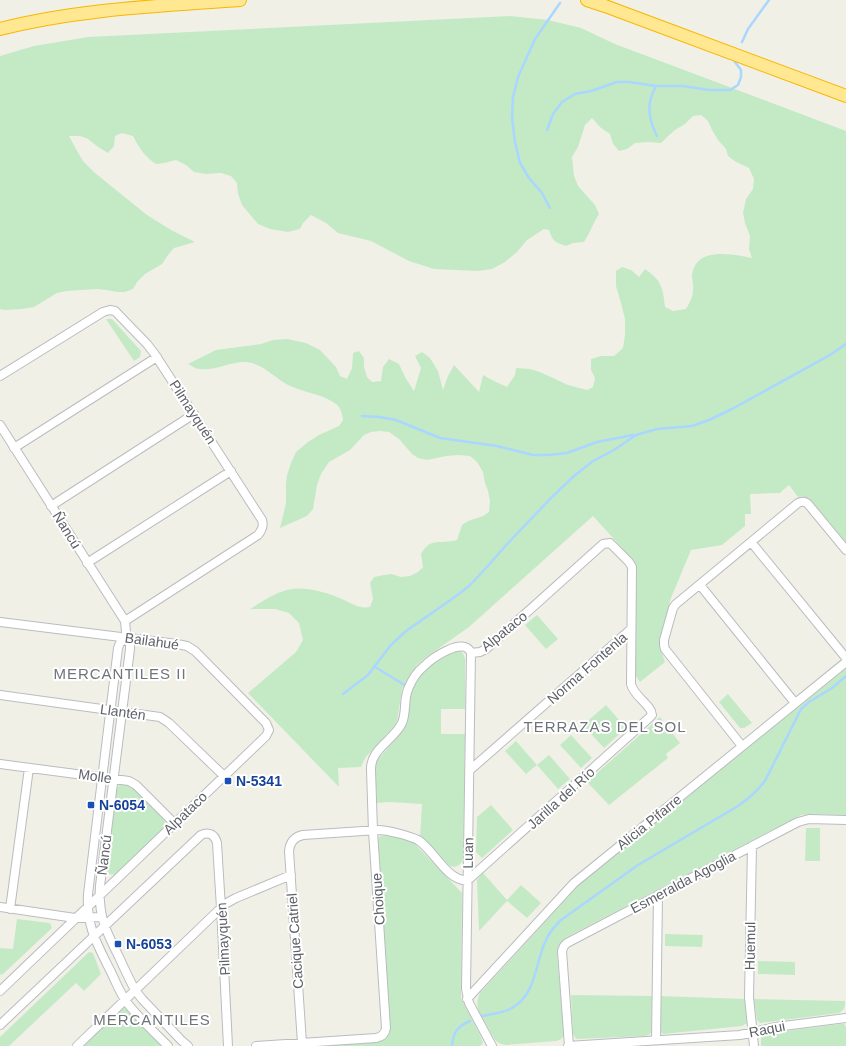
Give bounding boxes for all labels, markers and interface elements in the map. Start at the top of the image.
street label: Pilmayquén [166,377,220,447]
street label: Ñancú [49,509,85,551]
street label: Alpataco [478,608,530,654]
street label: Bailahué [124,629,180,653]
street label: Norma Fontenla [544,629,630,707]
district label: MERCANTILES II [53,665,187,682]
street label: Llantén [99,701,147,723]
district label: TERRAZAS DEL SOL [524,718,686,735]
street label: Jarilla del Río [524,764,598,832]
street label: Molle [77,766,113,786]
place label: N-5341 [236,773,282,789]
marker: N-5341 [223,776,233,786]
street label: Alpataco [160,788,210,838]
street label: Alicia Pifarre [613,791,685,853]
place label: N-6054 [99,797,145,813]
marker: N-6054 [86,800,96,810]
street label: Ñancú [94,834,114,876]
street label: Luan [460,837,476,869]
street label: Esmeralda Agoglia [628,847,738,916]
street label: Choique [368,872,388,926]
street label: Cacique Catriel [284,893,306,989]
street label: Pilmayquén [213,902,233,976]
street label: Huemul [742,922,758,970]
place label: N-6053 [126,936,172,952]
marker: N-6053 [113,939,123,949]
district label: MERCANTILES [93,1011,211,1028]
street label: Raqui [748,1018,786,1040]

